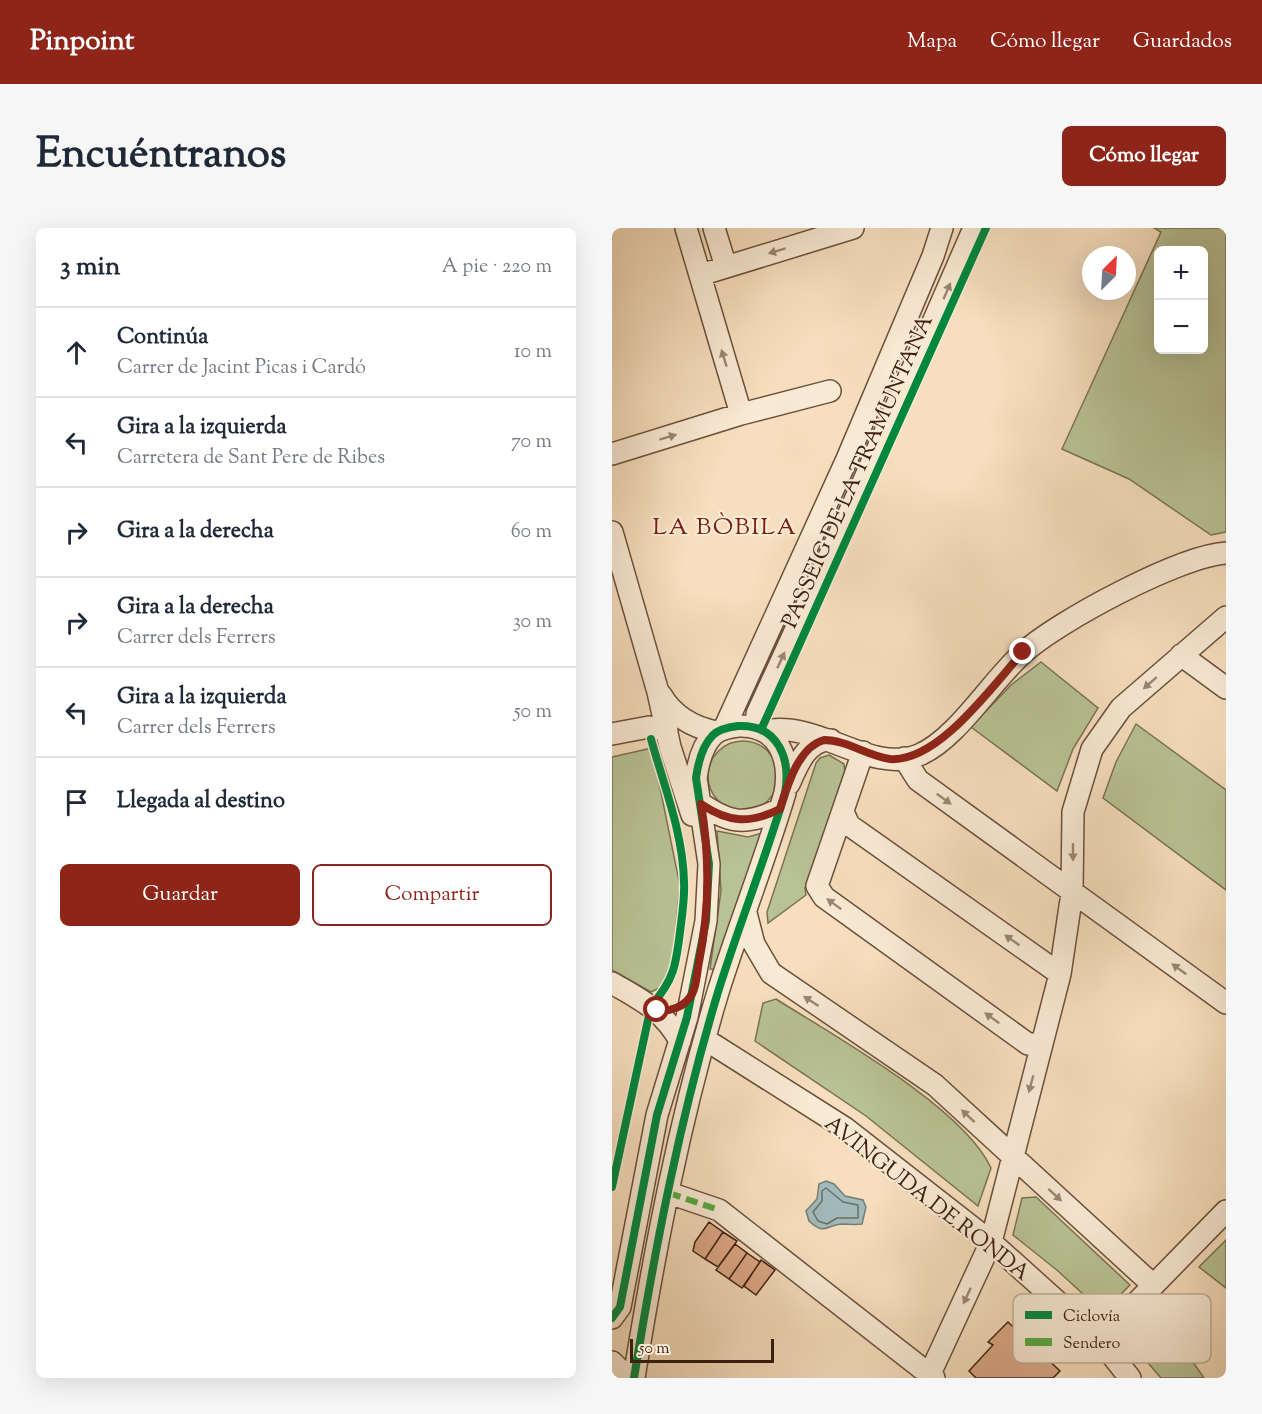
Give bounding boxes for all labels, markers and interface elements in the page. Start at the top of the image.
text: Pinpoint [30,22,134,62]
text: Mapa [907,27,957,57]
text: Cómo llegar [990,27,1100,57]
text: Guardados [1133,27,1232,57]
text: Encuéntranos [36,126,286,186]
button: Cómo llegar [1062,126,1226,186]
north arrow [1082,246,1136,300]
map controls [1154,246,1208,354]
button: + [1154,246,1208,300]
one-way arrow [768,247,786,256]
text: 3 min [60,249,120,286]
text: A pie · 220 m [442,253,552,282]
one-way arrow [943,282,952,300]
button: − [1154,300,1208,354]
street label: PASSEIG DE LA TRAMUNTANA [775,310,943,634]
text: Continúa [117,322,208,354]
icon: ahead [60,336,93,369]
text: 10 m [514,338,552,367]
one-way arrow [719,349,728,367]
text: Carrer de Jacint Picas i Cardó [117,354,366,383]
text: Gira a la izquierda [117,412,287,444]
icon: left [60,426,93,459]
text: 70 m [511,428,552,457]
one-way arrow [659,432,677,441]
text: Carretera de Sant Pere de Ribes [117,444,385,473]
district label: LA BÒBILA [652,511,798,545]
icon: right [60,516,93,549]
text: Gira a la derecha [117,516,274,548]
text: 60 m [511,518,552,547]
text: Gira a la derecha [117,592,274,624]
icon: right [60,606,93,639]
text: 30 m [513,608,552,637]
text: Carrer dels Ferrers [117,624,276,653]
route end [1009,638,1035,664]
one-way arrow [776,651,786,669]
one-way arrow [1143,676,1158,689]
text: Gira a la izquierda [117,682,287,714]
icon: left [60,696,93,729]
text: 50 m [514,698,552,727]
text: Carrer dels Ferrers [117,714,276,743]
icon: arrive [60,786,93,819]
text: Llegada al destino [117,786,285,818]
one-way arrow [937,793,952,805]
one-way arrow [1068,843,1078,862]
button: Guardar [60,864,300,926]
button: Compartir [312,864,552,926]
one-way arrow [827,898,843,910]
one-way arrow [1005,934,1021,946]
one-way arrow [1171,963,1187,975]
route start [643,996,669,1022]
one-way arrow [803,996,820,1007]
one-way arrow [984,1013,999,1025]
one-way arrow [1026,1076,1035,1094]
street label: AVINGUDA DE RONDA [817,1109,1036,1290]
one-way arrow [961,1109,976,1123]
one-way arrow [1047,1188,1062,1202]
one-way arrow [962,1287,971,1304]
legend [1013,1294,1211,1363]
text: Ciclovía [1063,1306,1121,1329]
text: Sendero [1063,1333,1121,1356]
scale bar [630,1336,774,1364]
text: 50 m [639,1338,670,1361]

